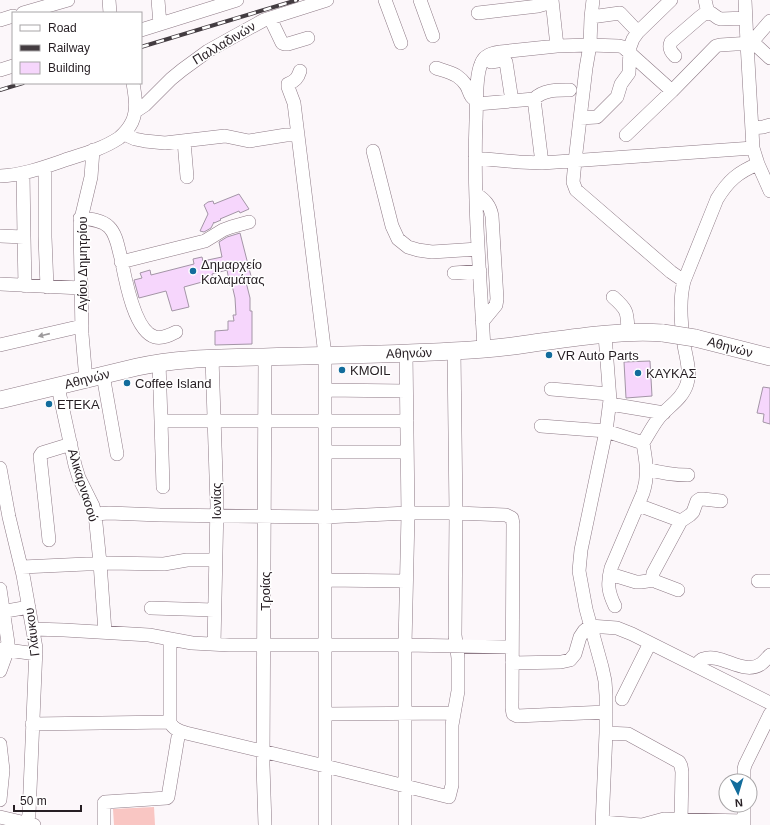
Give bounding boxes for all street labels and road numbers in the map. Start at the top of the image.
street label: Παλλαδινών [190,18,258,68]
street label: Αγίου Δημητρίου [75,216,90,312]
street label: Αθηνών [706,334,754,360]
street label: Αθηνών [386,345,432,361]
street label: Αθηνών [63,366,111,392]
street label: Αλικαρνασού [65,447,101,523]
street label: Ιωνίας [209,483,224,519]
street label: Τροίας [258,571,273,611]
street label: Γλάυκου [22,607,42,657]

